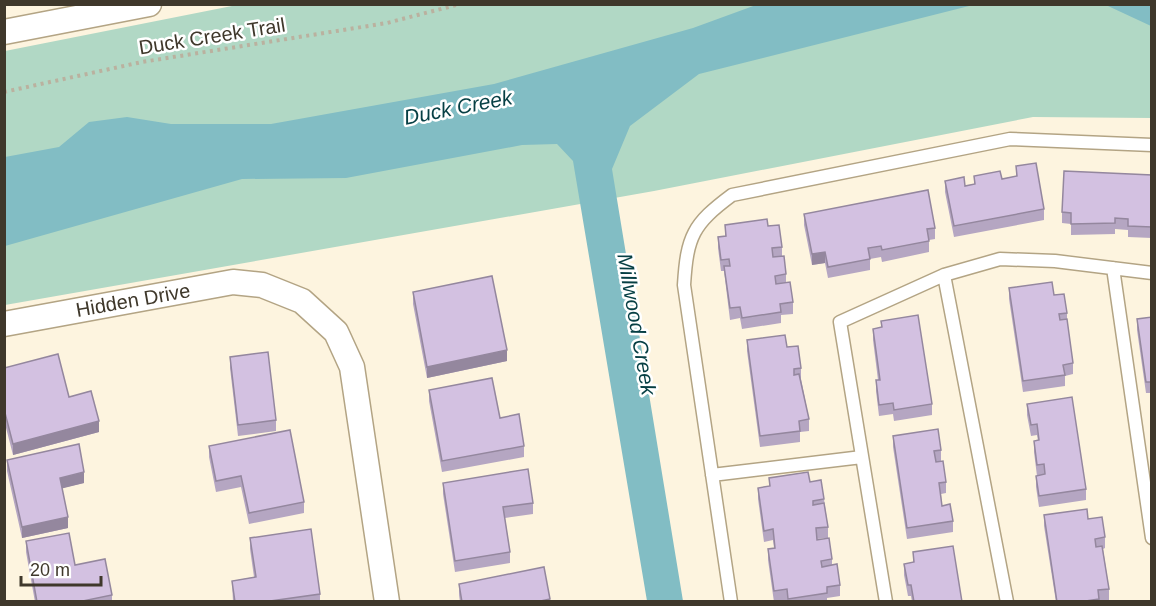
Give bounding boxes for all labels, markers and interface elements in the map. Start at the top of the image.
street label: Duck Creek Trail [137,14,287,58]
water label: Duck Creek [402,85,516,129]
water label: Millwood Creek [613,251,661,398]
street label: Hidden Drive [74,279,192,321]
scale bar [21,549,100,587]
text: 20 m [30,560,70,580]

